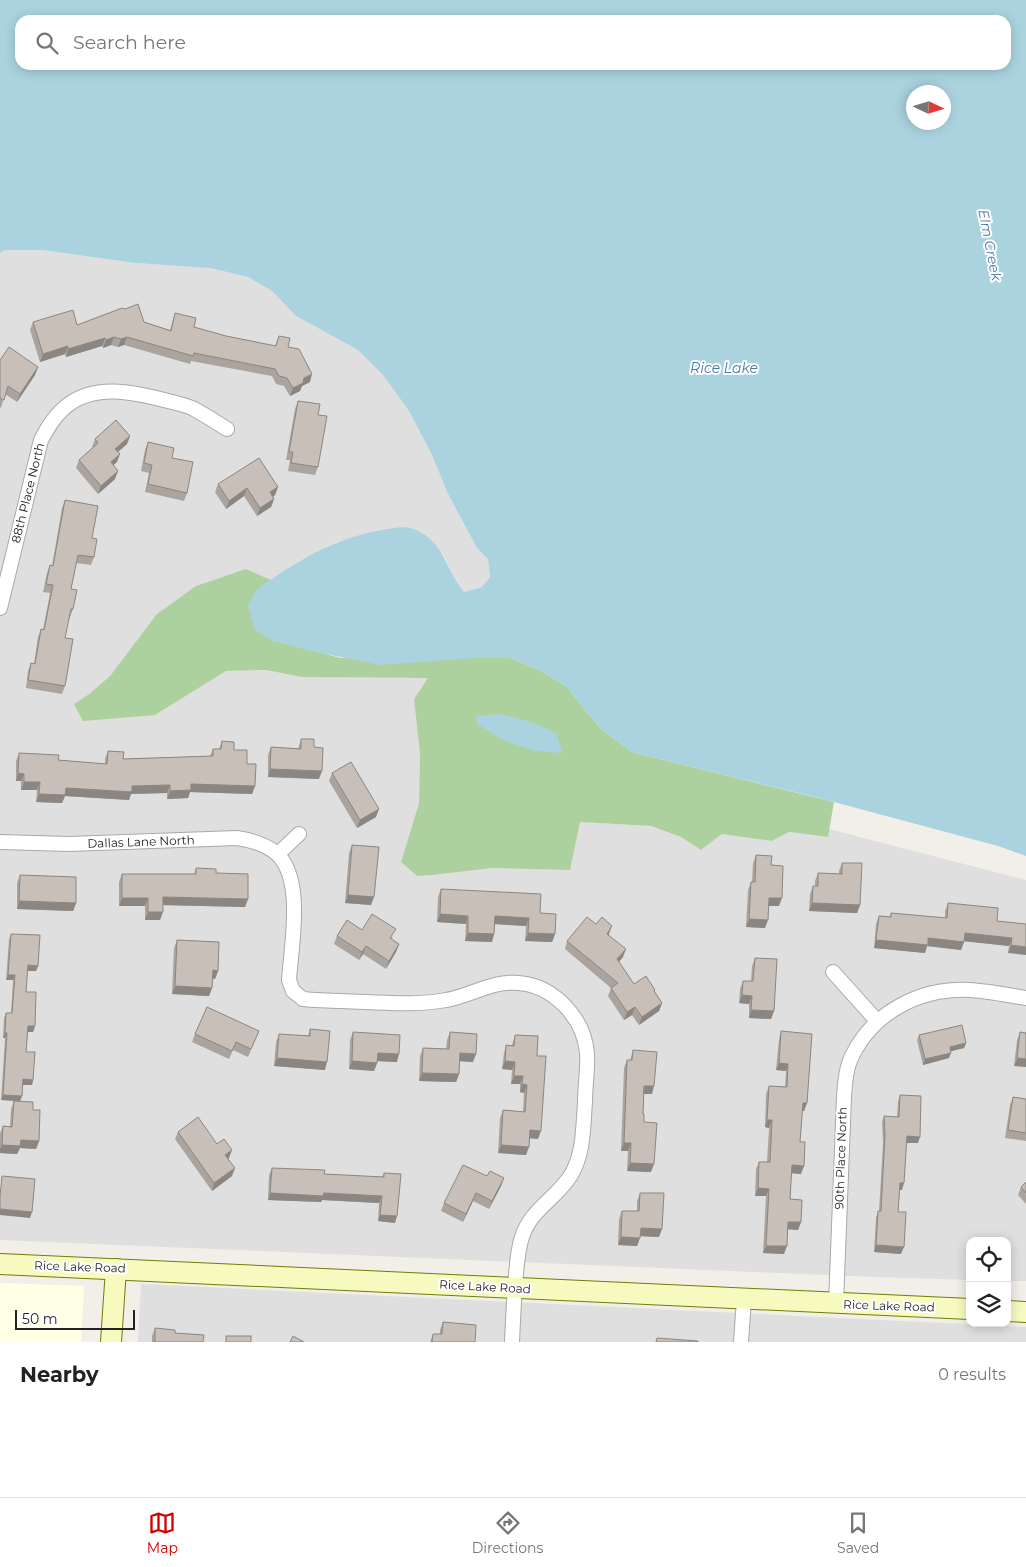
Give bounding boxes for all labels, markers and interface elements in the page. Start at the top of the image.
search box [15,15,1011,70]
icon: search [33,29,61,57]
text: Search here [73,31,186,54]
north arrow [906,85,951,130]
water label: Elm Creek [974,208,1006,283]
water label: Rice Lake [690,359,758,377]
street label: 88th Place North [8,441,47,545]
street label: Dallas Lane North [87,832,195,851]
street label: 90th Place North [831,1106,850,1210]
map controls [966,1237,1011,1327]
button: locate [966,1237,1011,1282]
street label: Rice Lake Road [34,1257,126,1276]
street label: Rice Lake Road [439,1277,531,1296]
button: layers [966,1282,1011,1327]
street label: Rice Lake Road [843,1296,935,1315]
scale bar [15,1307,135,1330]
text: 50 m [22,1310,58,1328]
text: Nearby [20,1362,99,1387]
text: 0 results [938,1365,1006,1384]
tab: Map [147,1509,178,1557]
tab: Directions [472,1509,543,1557]
tab: Saved [837,1509,879,1557]

